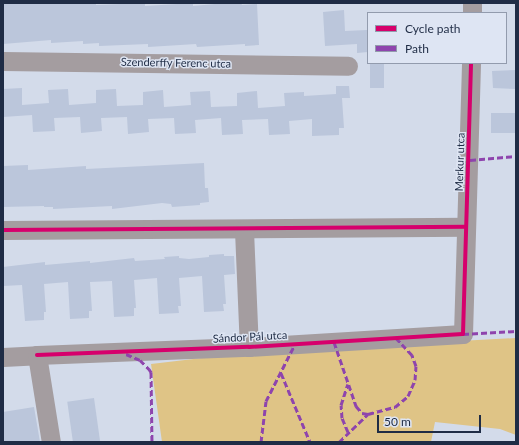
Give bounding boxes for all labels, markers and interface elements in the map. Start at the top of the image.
legend [367,12,507,64]
text: Cycle path [405,21,460,36]
text: Path [405,41,429,56]
street label: Szenderffy Ferenc utca [121,55,231,71]
street label: Merkur utca [452,132,468,192]
street label: Sándor Pál utca [212,328,288,346]
scale bar [379,407,483,433]
text: 50 m [384,414,411,429]

